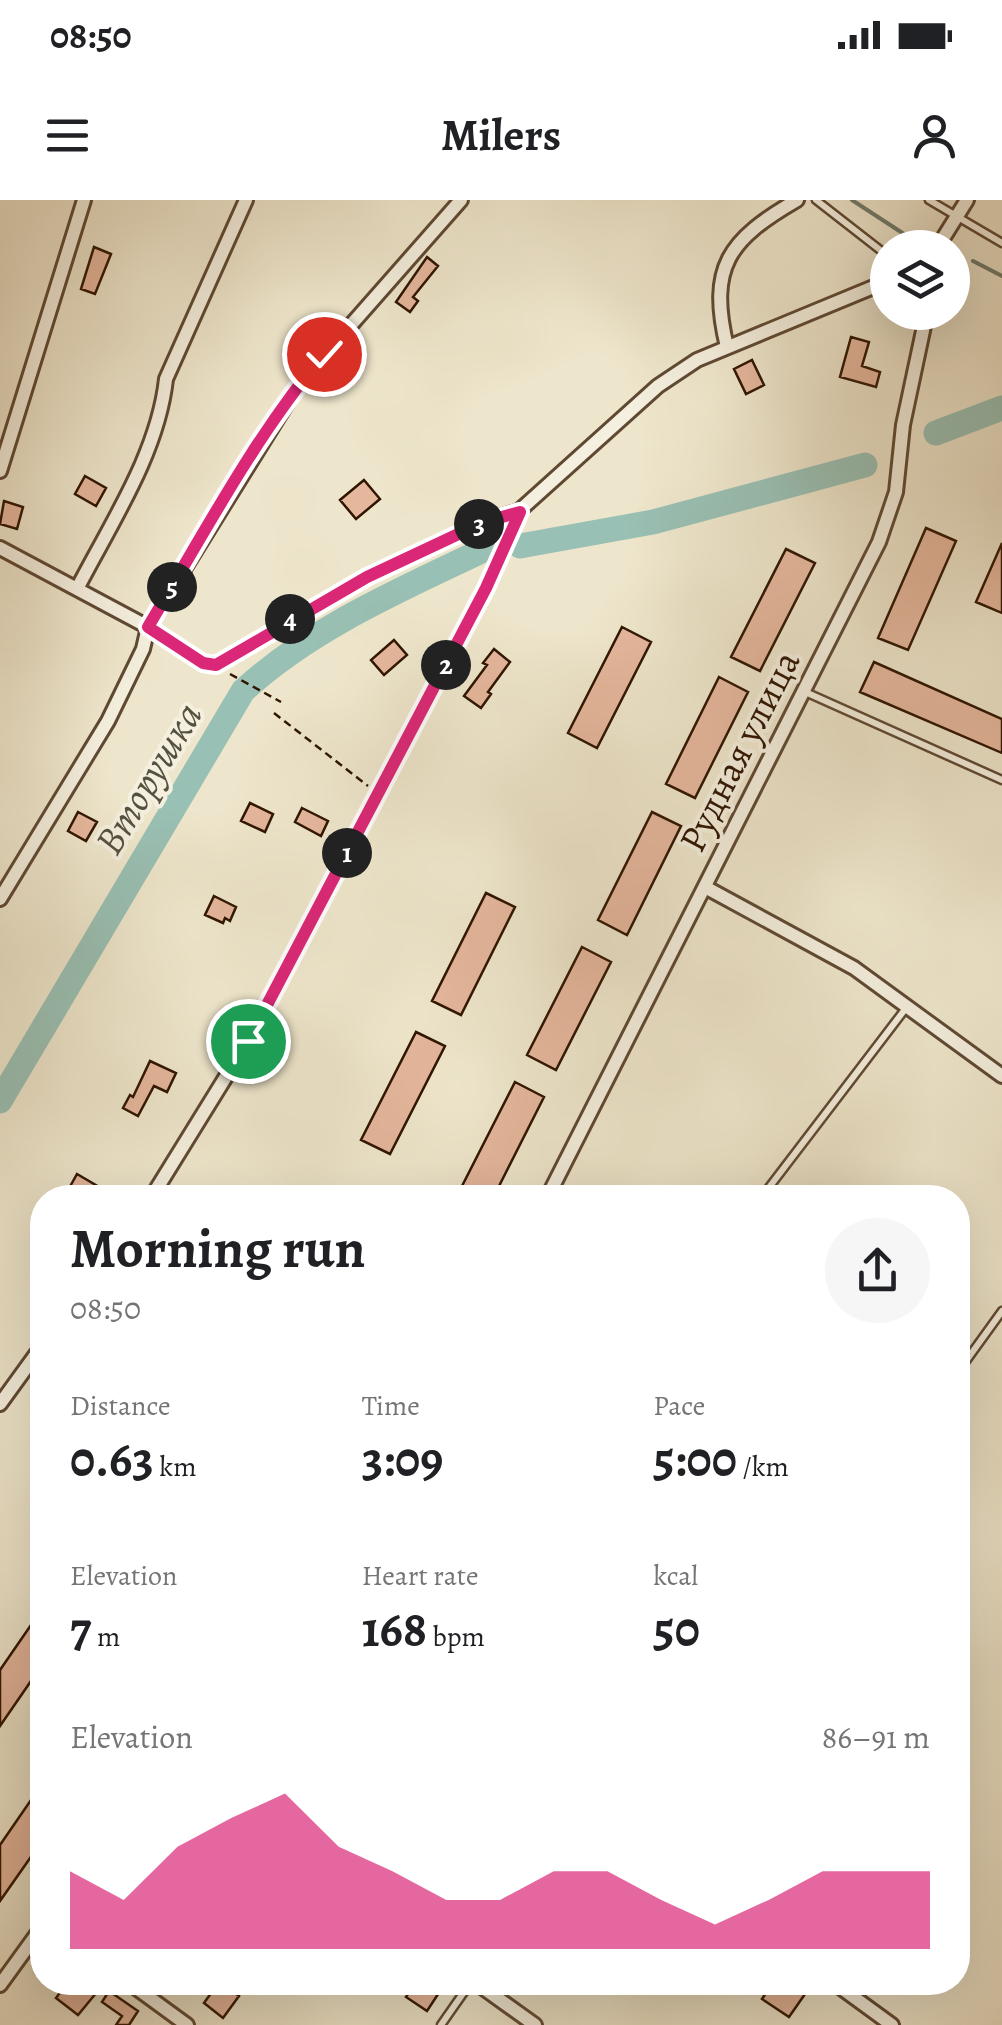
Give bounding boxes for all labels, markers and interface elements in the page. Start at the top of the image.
text: 08:50 [50,9,132,61]
text: Milers [441,104,561,166]
icon: menu [40,108,95,163]
icon: person [907,108,962,163]
map controls [870,230,970,330]
button: layers [870,230,970,330]
pin [282,312,367,397]
icon: check [297,327,352,382]
pin: 3 [454,499,504,549]
text: 3 [473,505,485,543]
pin: 5 [147,562,197,612]
text: 5 [166,568,178,606]
pin: 4 [265,594,315,644]
text: 4 [283,600,297,638]
pin: 2 [421,640,471,690]
street label: Рудная улица [666,641,812,861]
text: 2 [439,646,453,684]
water label: Вторушка [81,692,215,865]
pin: 1 [322,828,372,878]
text: 1 [342,834,352,872]
pin [206,999,291,1084]
icon: arrive [221,1014,276,1069]
text: Morning run [70,1211,365,1286]
button: share [825,1218,930,1323]
text: 08:50 [70,1286,141,1330]
text: Distance [70,1387,170,1425]
text: Time [362,1387,420,1425]
text: Pace [653,1387,705,1425]
text: 0.63 [70,1425,154,1493]
text: 3:09 [362,1425,443,1493]
text: 5:00 [653,1425,737,1493]
text: km [154,1448,197,1486]
text: /km [737,1448,789,1486]
text: Elevation [70,1557,177,1595]
text: Heart rate [362,1557,479,1595]
text: kcal [653,1557,698,1595]
text: 7 [70,1595,91,1663]
text: 168 [362,1595,427,1663]
text: 50 [653,1595,700,1663]
text: m [91,1618,120,1656]
text: bpm [427,1618,485,1656]
text: Elevation [70,1715,193,1759]
text: 86–91 m [822,1715,930,1759]

